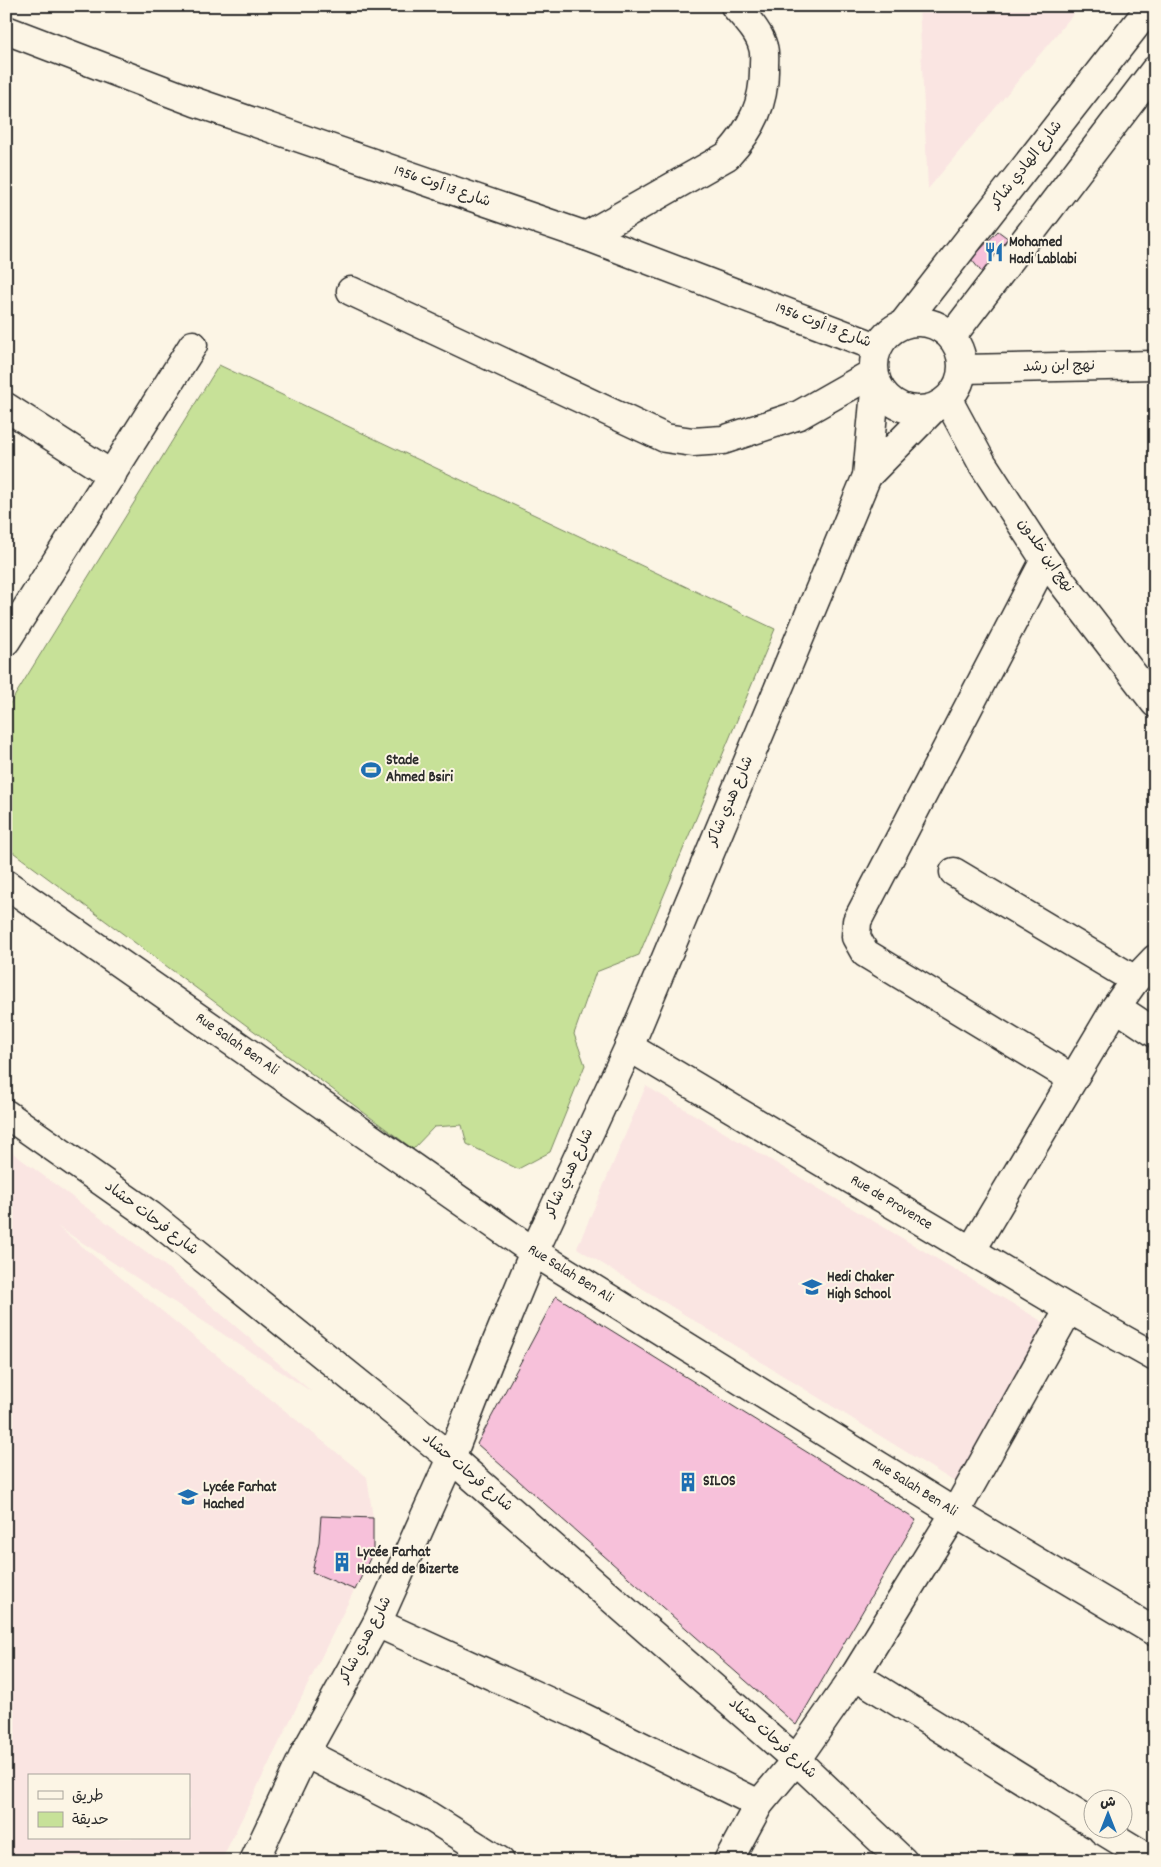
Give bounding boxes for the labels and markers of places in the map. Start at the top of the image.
place label: Mohamed Hadi Lablabi [1009,232,1077,271]
restaurant icon: Mohamed Hadi Lablabi [983,241,1005,263]
place label: Stade Ahmed Bsiri [386,750,453,789]
sports icon: Stade Ahmed Bsiri [360,759,382,781]
place label: Hedi Chaker High School [827,1267,895,1306]
school or university icon: Hedi Chaker High School [801,1276,823,1298]
building icon: SILOS [677,1471,699,1493]
place label: SILOS [703,1471,736,1493]
place label: Lycée Farhat Hached [203,1477,277,1516]
school or university icon: Lycée Farhat Hached [177,1486,199,1508]
place label: Lycée Farhat Hached de Bizerte [357,1542,459,1581]
building icon: Lycée Farhat Hached de Bizerte [331,1551,353,1573]

